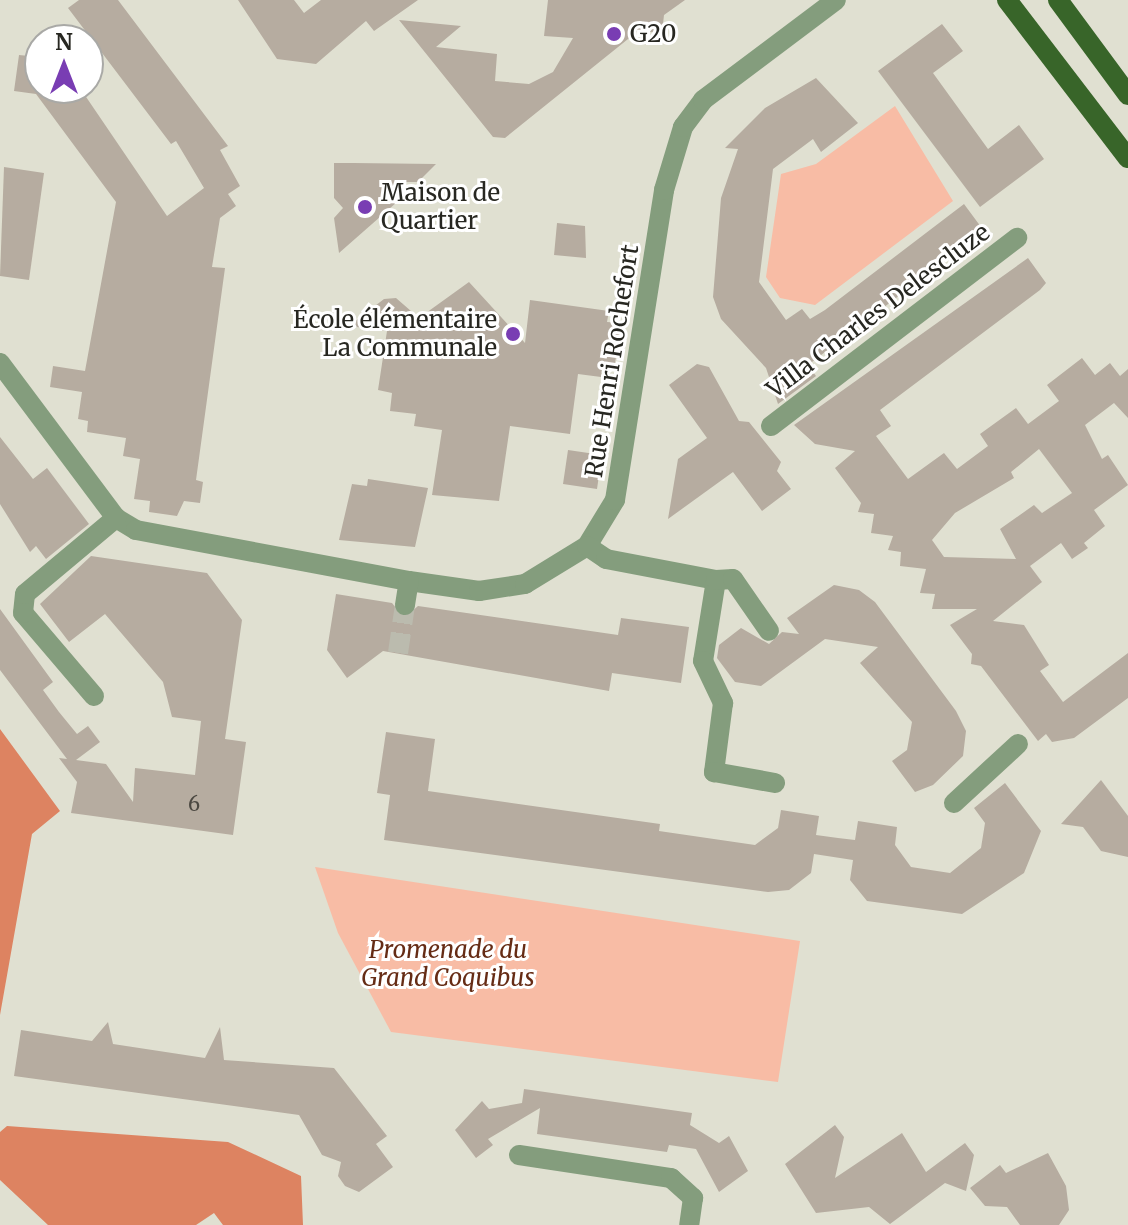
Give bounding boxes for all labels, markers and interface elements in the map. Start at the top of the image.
place label: G20 [630,20,676,48]
north arrow [24,24,104,104]
marker: G20 [605,25,623,43]
text: N [55,28,73,56]
place label: Maison de Quartier [381,179,500,235]
marker: Maison de Quartier [356,198,374,216]
street label: Villa Charles Delescluze [761,218,995,404]
street label: Rue Henri Rochefort [579,243,645,479]
place label: École élémentaire La Communale [293,306,497,362]
marker: École élémentaire La Communale [504,325,522,343]
house number: 6 [188,791,200,815]
park label: Promenade du Grand Coquibus [361,936,535,992]

